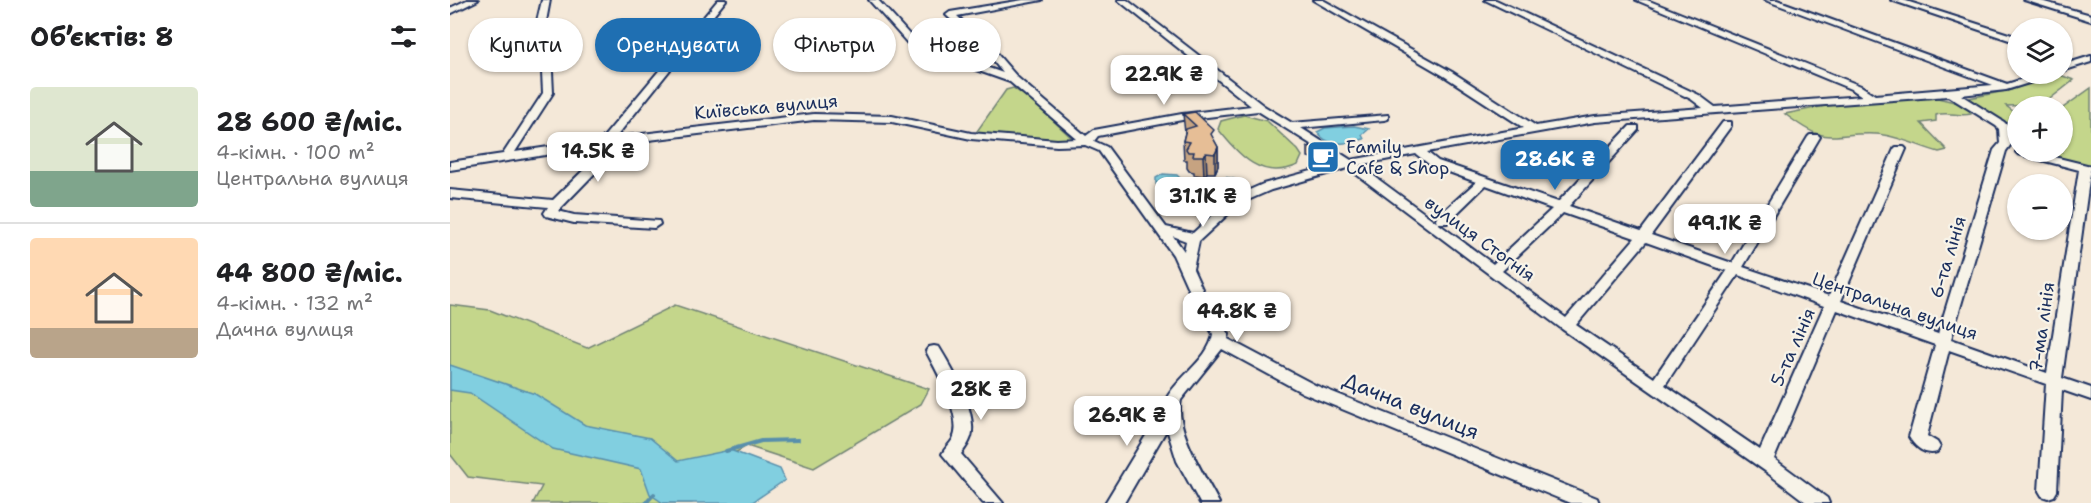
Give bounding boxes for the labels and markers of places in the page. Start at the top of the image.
pin: 22.9K ₴ [1109,55,1219,106]
pin: 14.5K ₴ [543,132,653,183]
place label: Family Cafe & Shop [1346,135,1449,180]
cafe icon: Family Cafe & Shop [1305,139,1341,175]
pin: 28.6K ₴ [1500,140,1610,191]
pin: 31.1K ₴ [1148,177,1258,228]
pin: 49.1K ₴ [1670,204,1780,255]
pin: 44.8K ₴ [1182,292,1292,343]
pin: 28K ₴ [939,370,1023,421]
pin: 26.9K ₴ [1072,396,1182,447]

